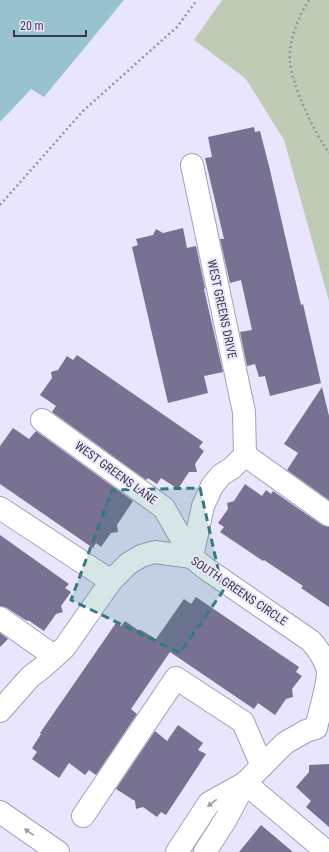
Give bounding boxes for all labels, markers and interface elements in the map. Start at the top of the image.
scale bar [14,12,86,38]
text: 20 m [20,19,44,33]
street label: WEST GREENS DRIVE [205,258,239,360]
street label: WEST GREENS LANE [72,439,160,507]
street label: SOUTH GREENS CIRCLE [188,554,290,628]
one-way arrow [206,799,217,807]
one-way arrow [24,828,34,836]

